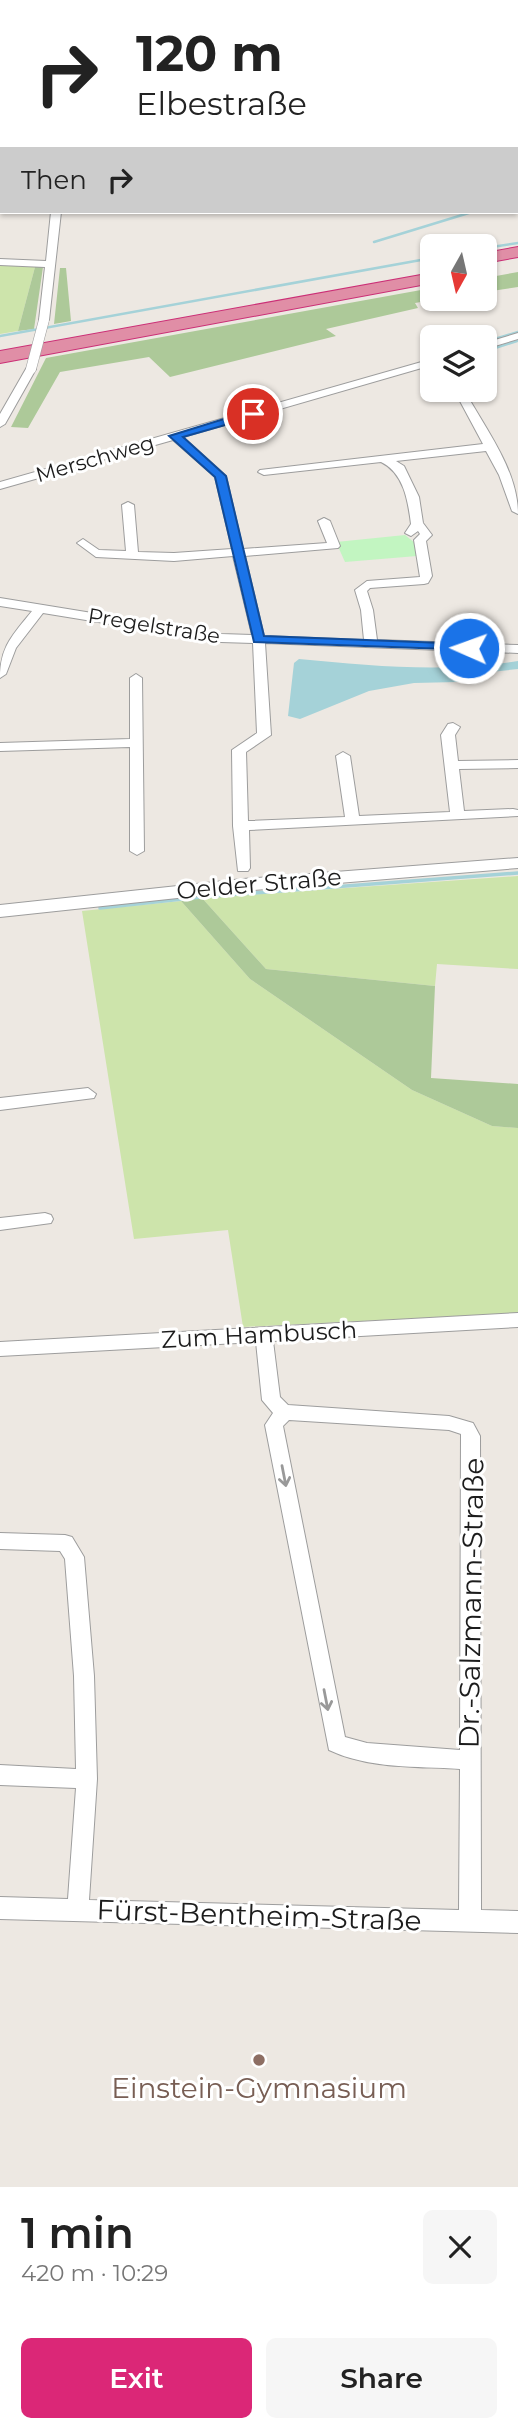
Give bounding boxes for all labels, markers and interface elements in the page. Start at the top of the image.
text: 120 m [136,24,283,83]
icon: right [21,28,112,119]
text: Elbestraße [136,84,307,123]
icon: right [101,161,139,199]
text: Then [21,164,87,196]
north arrow [420,234,497,312]
map controls [420,234,497,402]
button: layers [420,325,497,402]
pin [223,384,283,444]
icon: arrive [234,395,272,433]
street label: Merschweg [33,430,157,487]
street label: Pregelstraße [86,603,222,648]
position arrow [432,611,506,685]
street label: Oelder Straße [175,862,343,905]
street label: Zum Hambusch [160,1315,358,1354]
street label: Dr.-Salzmann-Straße [451,1457,491,1749]
one-way arrow [278,1464,291,1487]
one-way arrow [320,1688,333,1711]
street label: Fürst-Bentheim-Straße [96,1892,422,1938]
marker: Einstein-Gymnasium [251,2052,267,2068]
place label: Einstein-Gymnasium [111,2071,407,2105]
text: 1 min [21,2207,134,2259]
button: close [423,2210,497,2284]
text: 420 m · 10:29 [21,2259,168,2287]
button: Exit [21,2338,252,2418]
button: Share [266,2338,497,2418]

